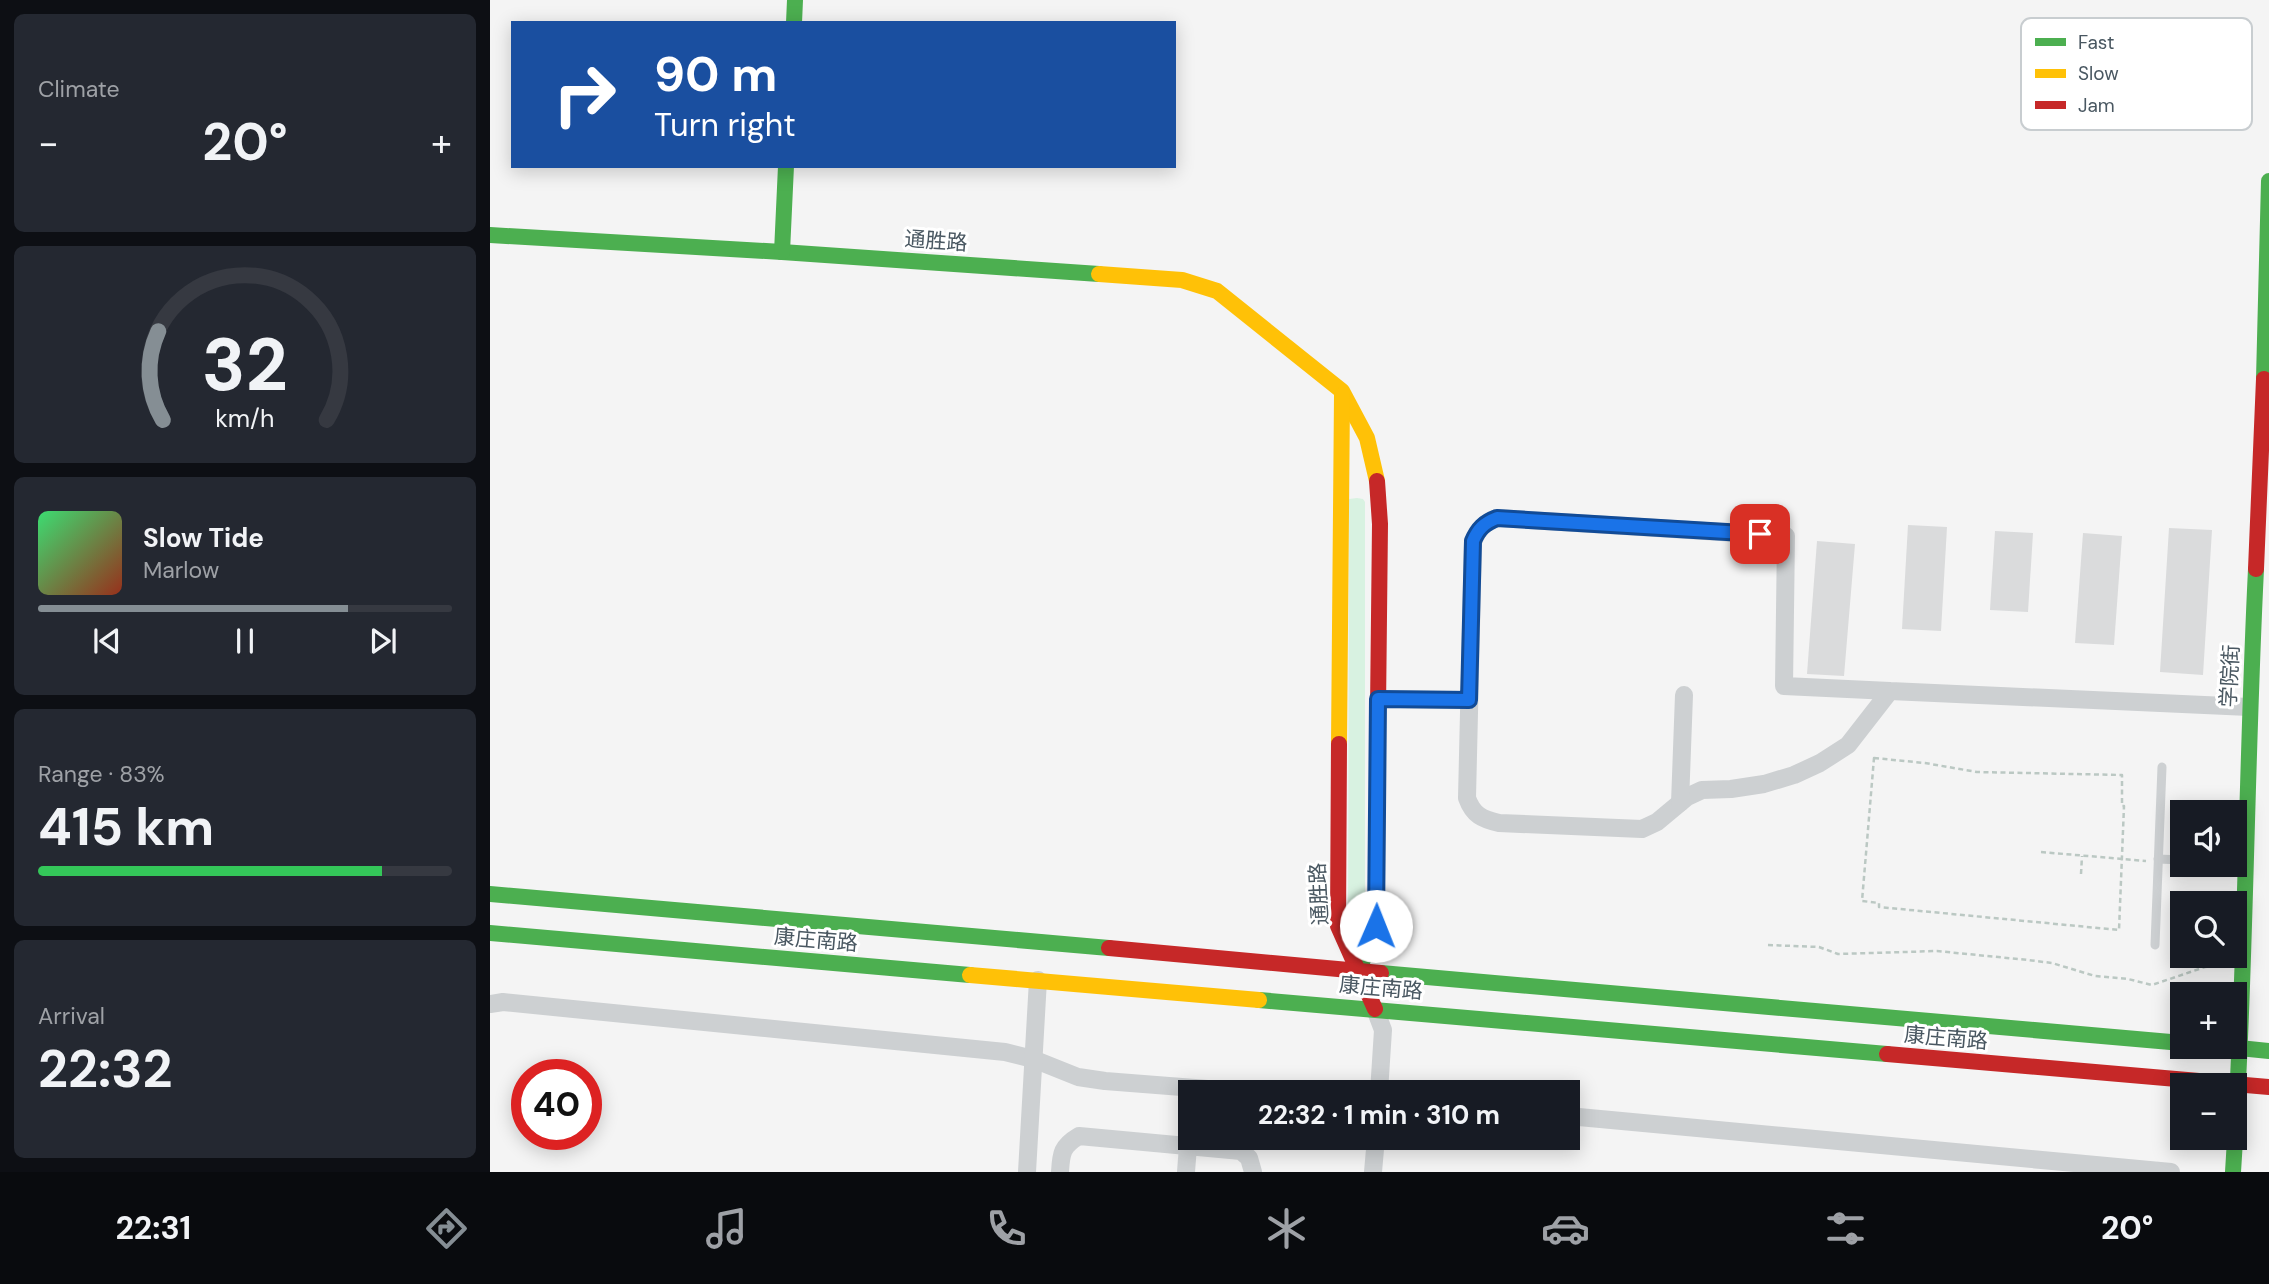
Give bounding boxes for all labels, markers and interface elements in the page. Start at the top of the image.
legend [2021,18,2252,130]
text: Fast [2078,30,2114,55]
text: 90 m [654,42,777,106]
icon: right [539,49,630,140]
text: Slow [2078,61,2119,86]
text: Climate [38,74,120,104]
text: Jam [2078,93,2115,118]
text: Turn right [654,104,796,146]
text: 20° [202,108,288,176]
text: − [38,118,59,168]
text: + [431,118,452,168]
street label: 通胜路 [904,225,968,257]
text: 32 [202,319,288,414]
text: km/h [215,402,275,435]
pin [1730,504,1790,564]
icon: arrive [1741,515,1779,553]
text: Slow Tide [143,521,264,555]
text: Marlow [143,555,219,585]
icon: previous [88,622,126,660]
icon: pause [226,622,264,660]
icon: next [364,622,402,660]
street label: 学院街 [2214,644,2246,708]
text: Range · 83% [38,759,165,789]
text: 415 km [38,793,214,861]
map controls [2170,800,2247,1150]
button: sound [2170,800,2247,877]
street label: 通胜路 [1303,862,1335,926]
position arrow [1339,889,1413,963]
button: search [2170,891,2247,968]
street label: 康庄南路 [773,922,859,958]
street label: 康庄南路 [1338,970,1424,1006]
button: + [2170,982,2247,1059]
text: Arrival [38,1001,105,1031]
street label: 康庄南路 [1903,1020,1989,1056]
text: 22:32 [38,1035,173,1103]
speed limit sign: 40 [511,1059,602,1150]
button: − [2170,1073,2247,1150]
text: 22:32 · 1 min · 310 m [1258,1098,1500,1132]
icon: directions [422,1204,471,1253]
icon: music [702,1204,751,1253]
icon: phone [982,1204,1031,1253]
icon: climate [1262,1204,1311,1253]
icon: car [1541,1204,1590,1253]
icon: filters [1821,1204,1870,1253]
text: 22:31 [115,1207,191,1249]
text: 20° [2101,1207,2153,1249]

